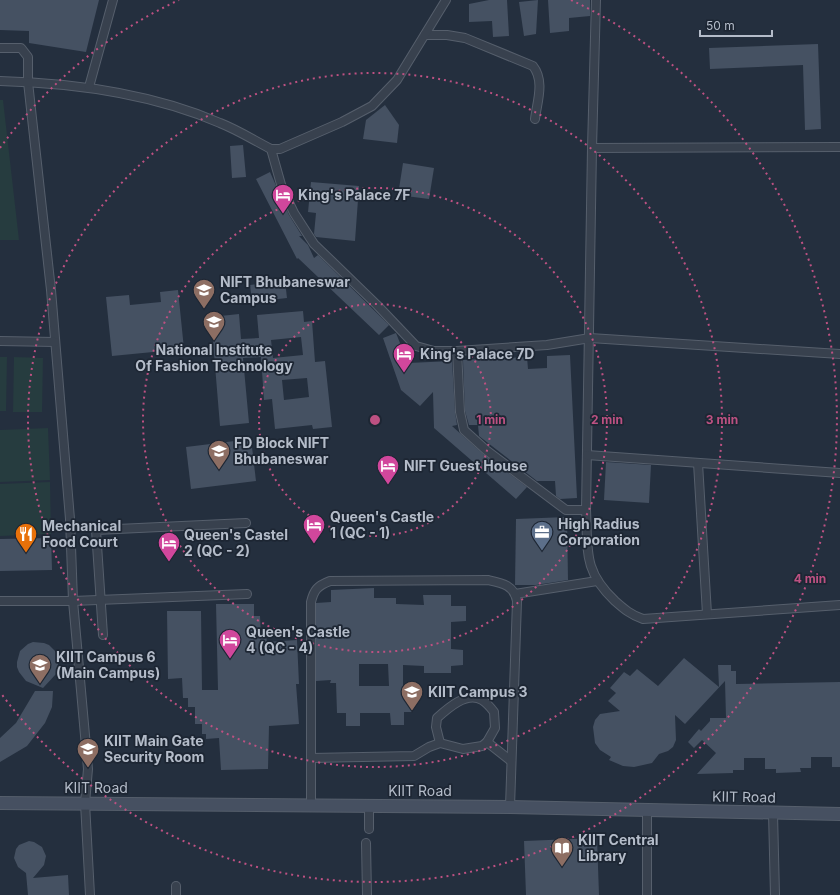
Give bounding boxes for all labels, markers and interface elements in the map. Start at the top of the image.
scale bar [700,12,772,38]
text: 50 m [706,18,735,33]
hotel icon: King's Palace 7F [270,182,296,215]
place label: King's Palace 7F [298,186,411,203]
place label: NIFT Bhubaneswar Campus [220,273,350,306]
school or university icon: NIFT Bhubaneswar Campus [191,277,217,310]
school or university icon: National Institute Of Fashion Technology [201,309,227,342]
place label: National Institute Of Fashion Technology [135,341,293,374]
hotel icon: King's Palace 7D [391,341,417,374]
place label: King's Palace 7D [420,345,534,362]
text: 1 min [476,412,506,427]
text: 2 min [591,412,623,427]
text: 3 min [706,412,738,427]
centre of rings [368,413,382,427]
place label: FD Block NIFT Bhubaneswar [234,434,329,467]
school or university icon: FD Block NIFT Bhubaneswar [206,438,232,471]
hotel icon: NIFT Guest House [375,453,401,486]
place label: NIFT Guest House [404,457,527,474]
place label: Queen's Castle 1 (QC - 1) [330,508,434,541]
hotel icon: Queen's Castle 1 (QC - 1) [301,512,327,545]
place label: High Radius Corporation [558,515,640,548]
place label: Mechanical Food Court [42,517,121,550]
office icon: High Radius Corporation [529,519,555,552]
restaurant icon: Mechanical Food Court [13,521,39,554]
place label: Queen's Castel 2 (QC - 2) [184,526,288,559]
hotel icon: Queen's Castel 2 (QC - 2) [156,530,182,563]
text: 4 min [794,571,826,586]
place label: Queen's Castle 4 (QC - 4) [246,623,350,656]
hotel icon: Queen's Castle 4 (QC - 4) [217,627,243,660]
place label: KIIT Campus 6 (Main Campus) [56,648,160,681]
school or university icon: KIIT Campus 6 (Main Campus) [27,652,53,685]
school or university icon: KIIT Campus 3 [399,679,425,712]
place label: KIIT Campus 3 [428,683,528,700]
place label: KIIT Main Gate Security Room [104,732,204,765]
school or university icon: KIIT Main Gate Security Room [75,736,101,769]
street label: KIIT Road [64,779,128,796]
street label: KIIT Road [388,782,452,799]
street label: KIIT Road [712,787,776,806]
place label: KIIT Central Library [578,831,659,864]
library icon: KIIT Central Library [549,835,575,868]

